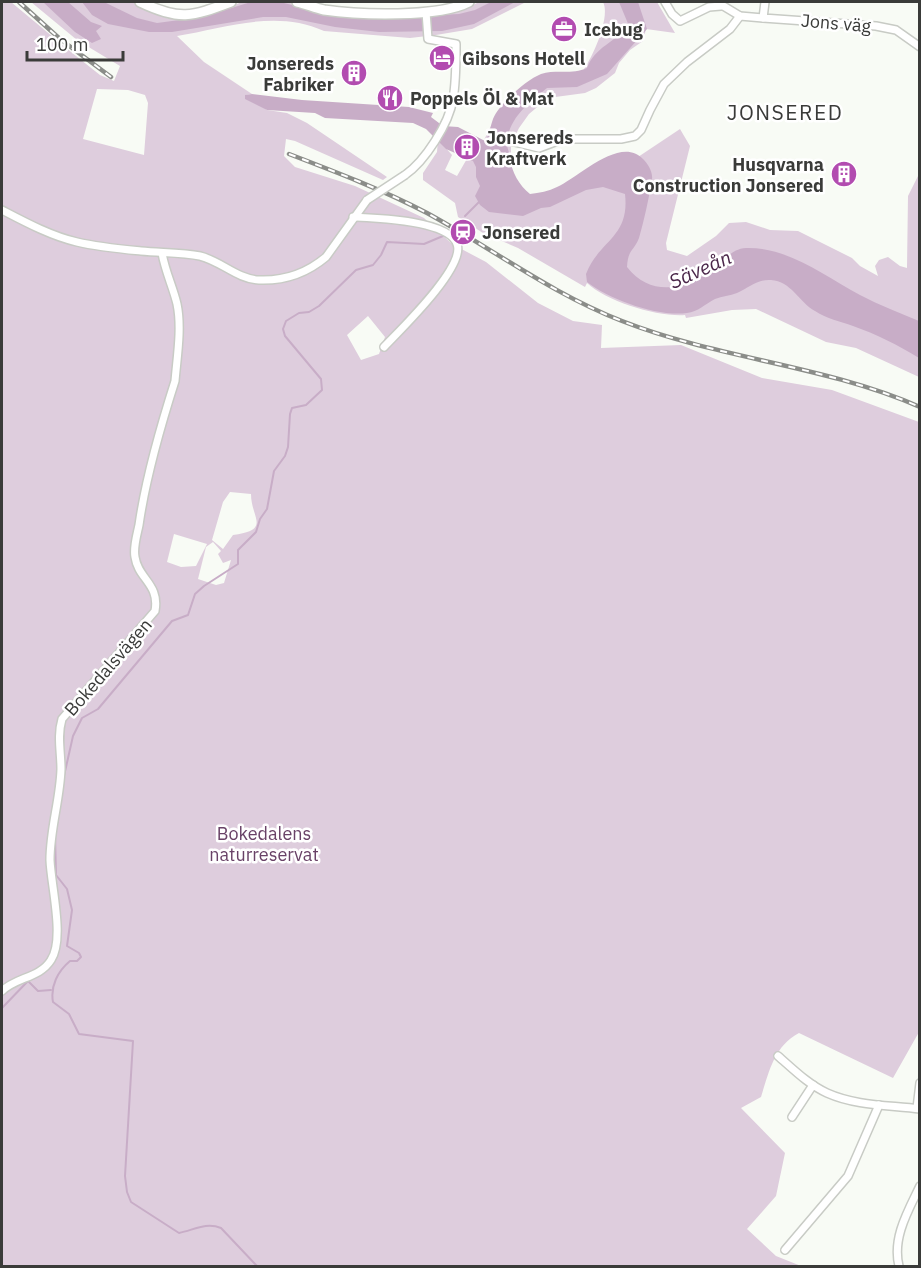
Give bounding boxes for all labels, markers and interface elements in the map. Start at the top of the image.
street label: Jons väg [800,8,873,38]
office icon: Icebug [549,14,579,44]
place label: Icebug [584,18,643,41]
scale bar [27,24,123,62]
text: 100 m [36,33,88,56]
hotel icon: Gibsons Hotell [427,43,457,73]
place label: Gibsons Hotell [462,47,586,70]
place label: Jonsereds Fabriker [247,52,334,96]
building icon: Jonsereds Fabriker [339,58,369,88]
restaurant icon: Poppels Öl & Mat [375,83,405,113]
place label: Poppels Öl & Mat [410,87,554,110]
district label: JONSERED [727,98,843,126]
place label: Jonsereds Kraftverk [486,126,573,170]
building icon: Jonsereds Kraftverk [452,132,482,162]
place label: Husqvarna Construction Jonsered [633,153,824,197]
building icon: Husqvarna Construction Jonsered [829,159,859,189]
station icon: Jonsered [448,217,478,247]
place label: Jonsered [482,221,560,244]
water label: Säveån [664,243,736,295]
street label: Bokedalsvägen [59,613,157,721]
park label: Bokedalens naturreservat [209,822,319,866]

